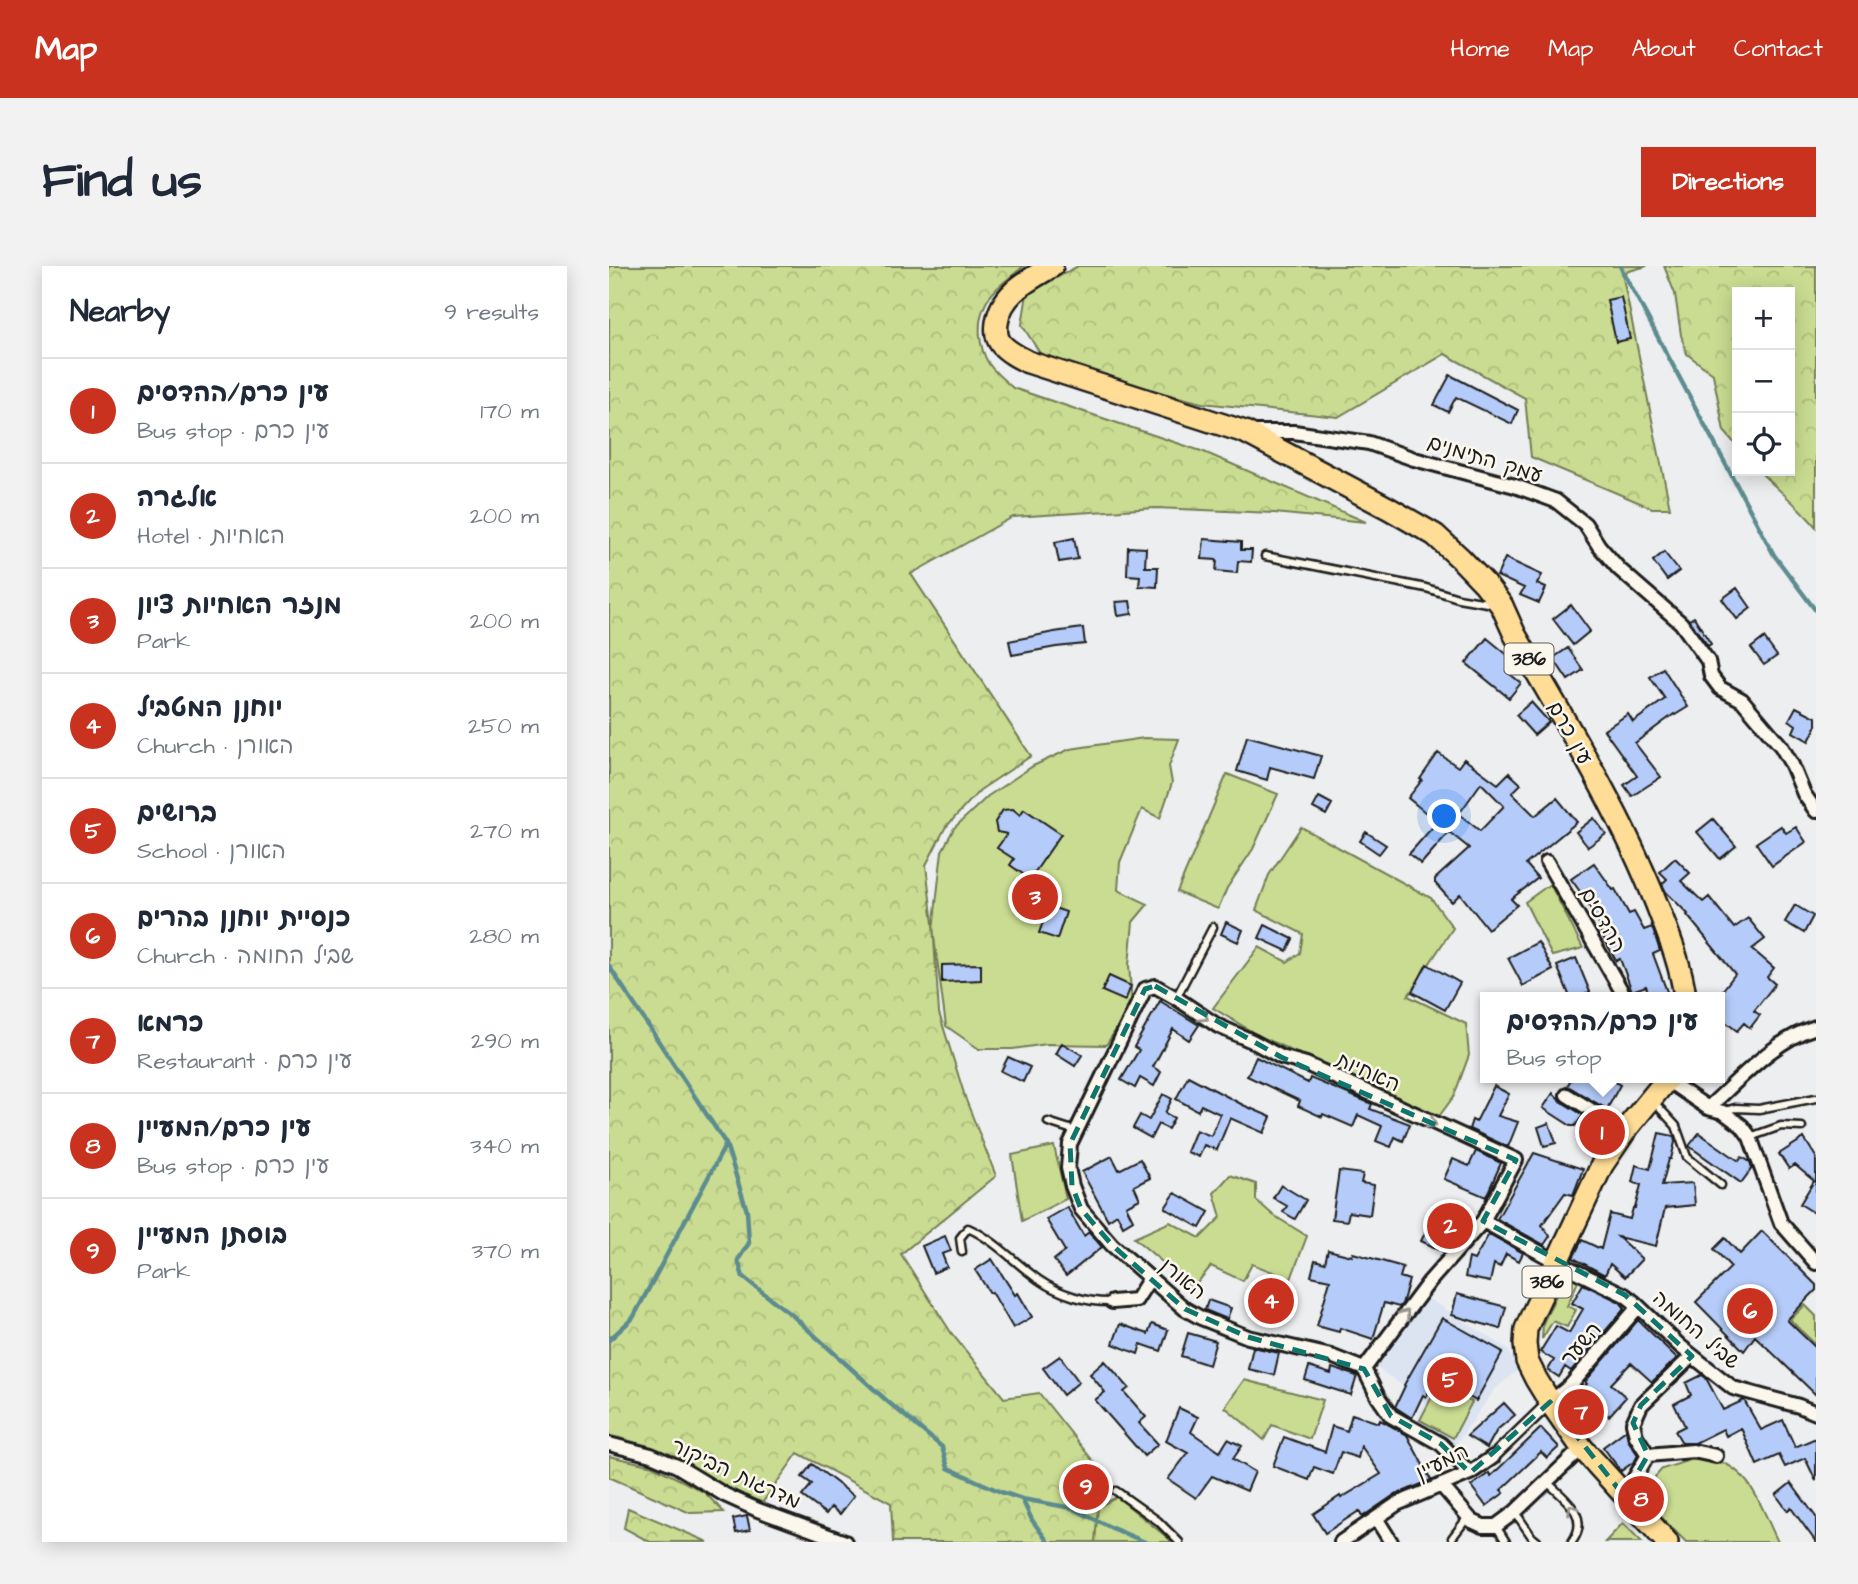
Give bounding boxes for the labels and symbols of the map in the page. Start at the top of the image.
street label: עמק התימנים [1424,428,1546,490]
road number: 386 [1504,644,1553,674]
street label: עין כרם [1541,696,1599,770]
your location [1427,799,1461,833]
pin: 3 [1012,871,1058,923]
street label: ההדסים [1573,882,1633,958]
one-way arrow [1197,1009,1210,1022]
street label: האחיות [1329,1044,1405,1099]
pin: 1 [1579,1106,1625,1158]
one-way arrow [1425,1115,1438,1129]
pin: 2 [1427,1200,1473,1252]
street label: האורן [1154,1251,1212,1307]
road number: 386 [1523,1266,1571,1298]
pin: 4 [1248,1275,1294,1327]
street label: שביל החומה [1646,1284,1746,1376]
pin: 6 [1727,1285,1773,1337]
one-way arrow [1397,1309,1410,1322]
street label: השער [1554,1316,1608,1372]
pin: 5 [1427,1354,1473,1406]
pin: 7 [1558,1386,1604,1438]
street label: מדרגות הביקור [666,1431,806,1517]
street label: המעיין [1410,1437,1474,1487]
pin: 9 [1063,1461,1109,1513]
pin: 8 [1618,1473,1664,1525]
one-way arrow [1567,1504,1580,1517]

